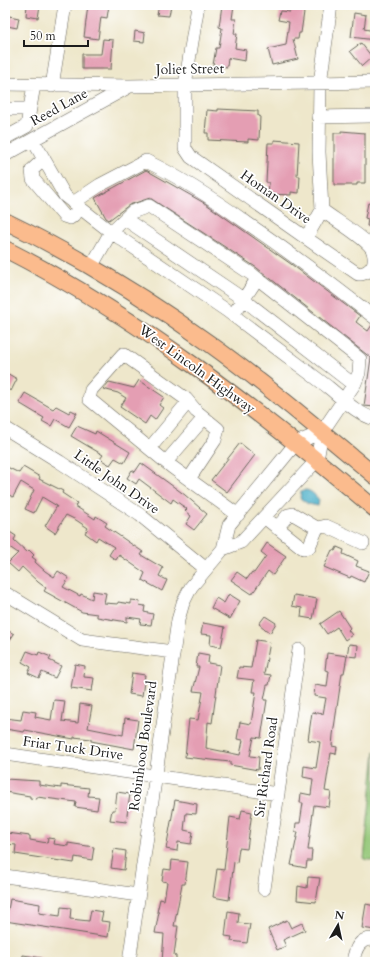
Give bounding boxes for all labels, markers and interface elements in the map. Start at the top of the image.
scale bar [24,22,88,48]
text: 50 m [30,28,57,44]
street label: Joliet Street [154,59,225,79]
street label: Reed Lane [27,84,91,130]
street label: Homan Drive [237,165,315,229]
street label: West Lincoln Highway [134,320,260,418]
street label: Little John Drive [70,445,164,519]
street label: Robinhood Boulevard [124,679,162,812]
street label: Sir Richard Road [250,715,282,818]
street label: Friar Tuck Drive [21,732,125,764]
north arrow [318,905,358,945]
text: N [334,907,346,924]

